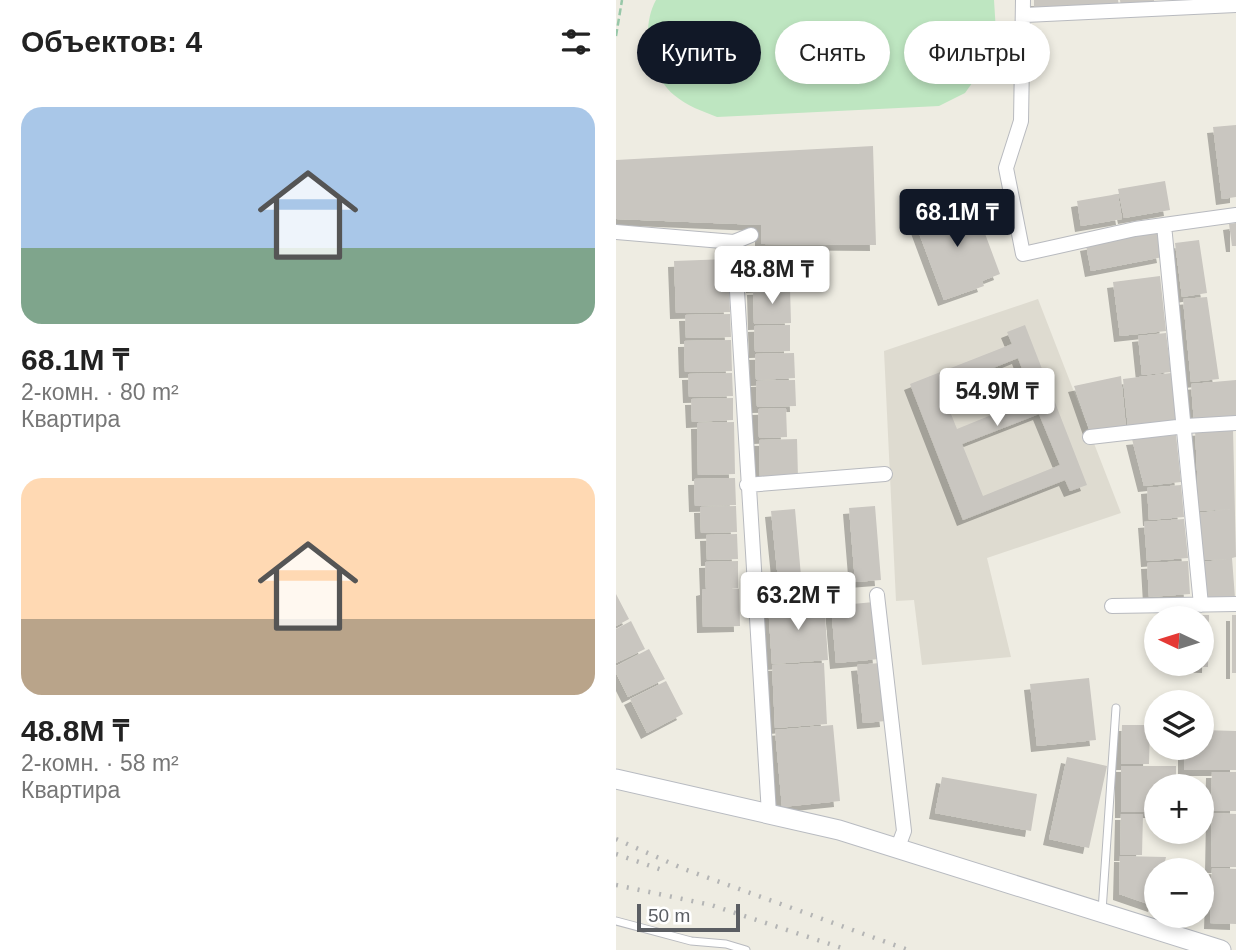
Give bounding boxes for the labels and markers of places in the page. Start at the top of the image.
pin: 68.1M ₸ [892,190,1022,249]
pin: 48.8M ₸ [707,246,837,306]
pin: 54.9M ₸ [932,368,1062,428]
pin: 63.2M ₸ [733,572,863,632]

